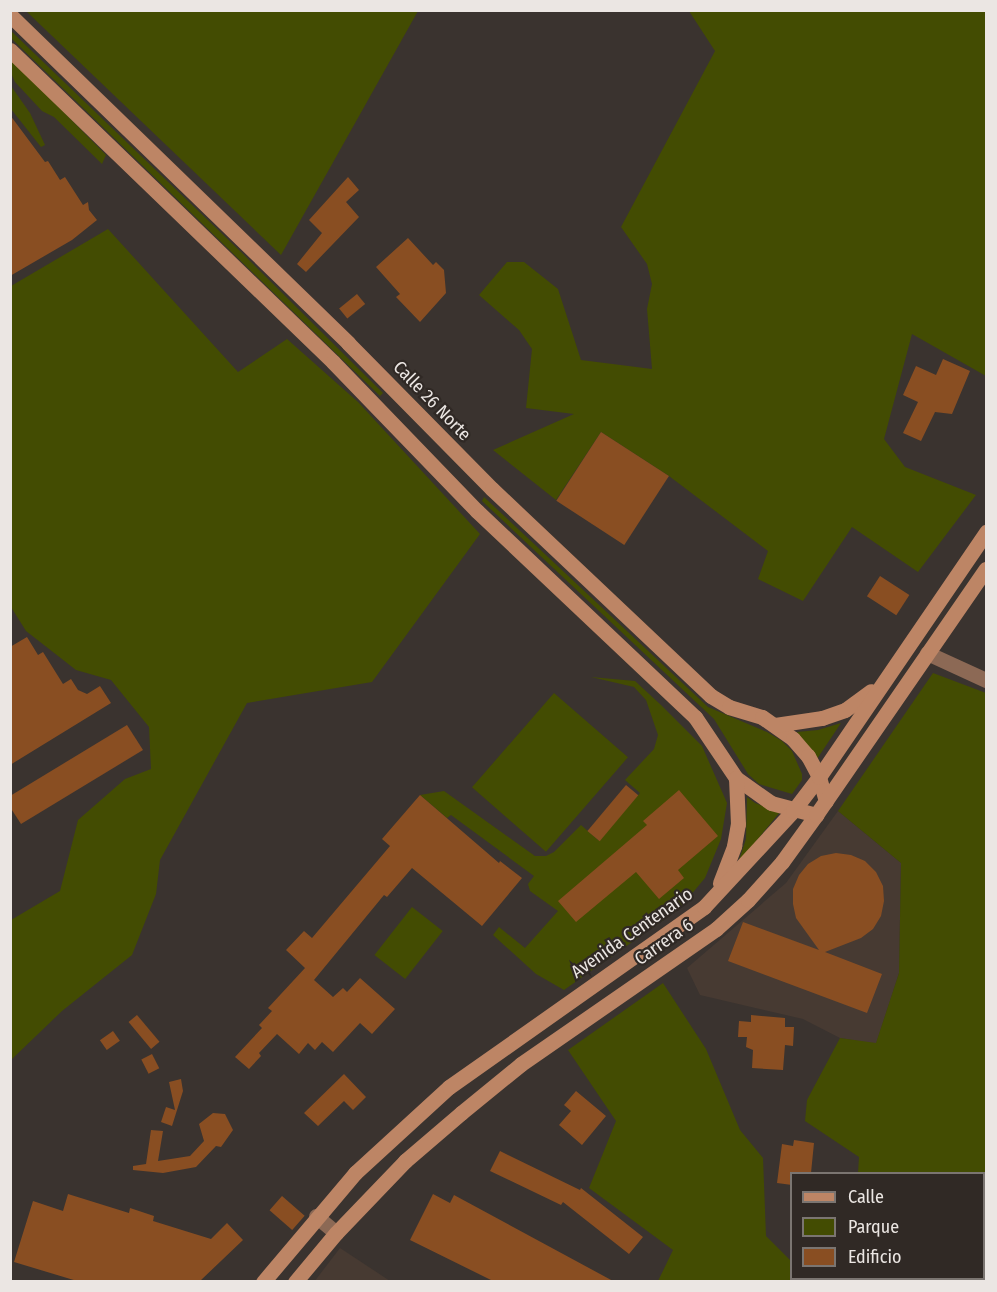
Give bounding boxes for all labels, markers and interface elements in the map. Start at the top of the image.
street label: Calle 26 Norte [389,357,475,445]
street label: Avenida Centenario [567,883,697,983]
street label: Carrera 6 [631,914,697,970]
legend [790,1172,985,1280]
text: Calle [848,1186,884,1208]
text: Parque [848,1216,899,1238]
text: Edificio [848,1246,901,1268]

